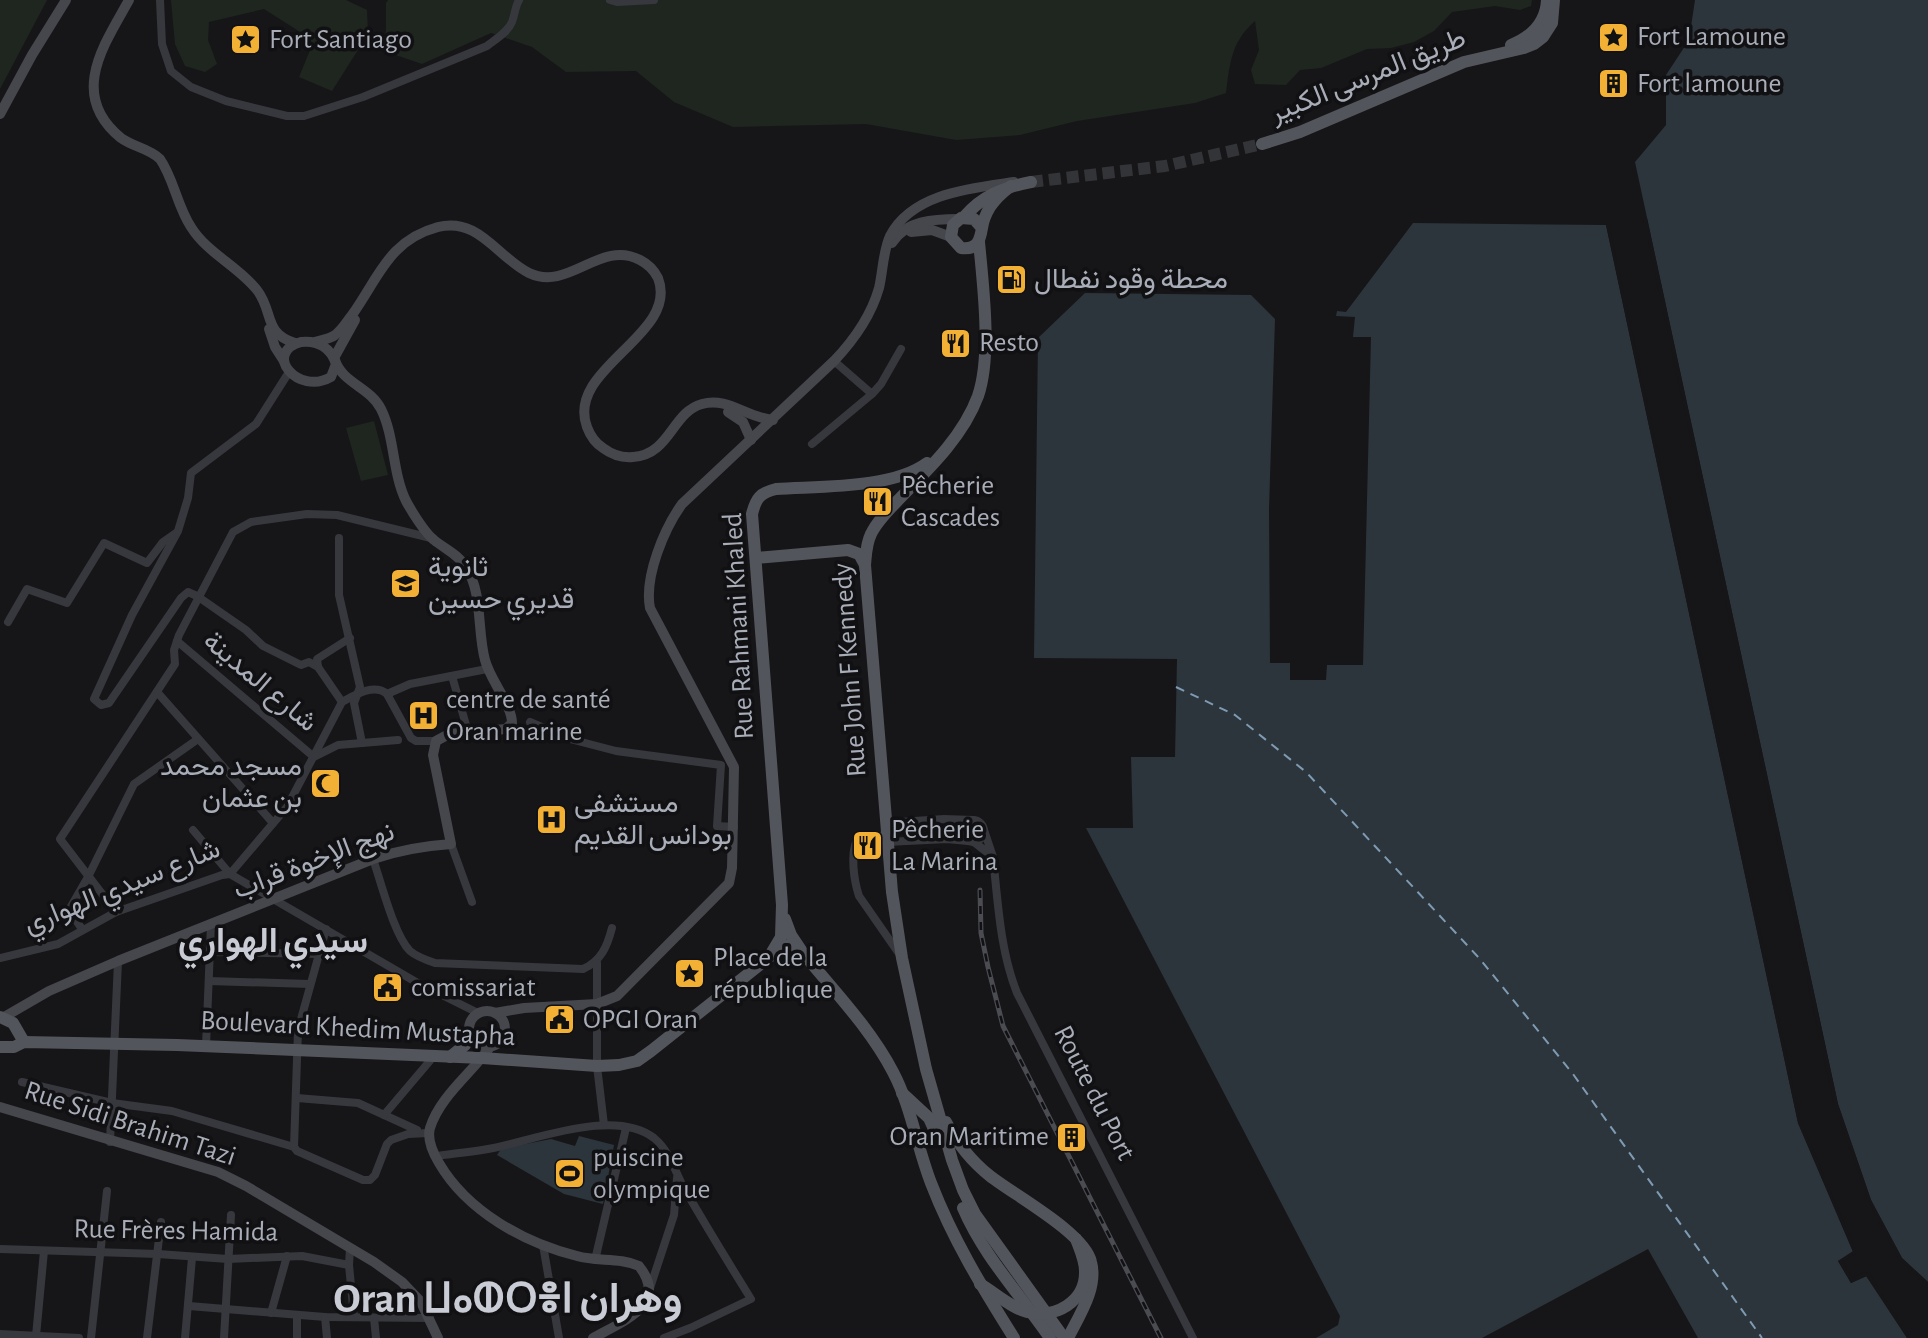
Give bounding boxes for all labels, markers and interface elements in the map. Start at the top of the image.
place icon: Fort Lamoune [1597,20,1631,54]
place icon: Fort Santiago [229,23,263,57]
place label: Fort Lamoune [1637,23,1786,51]
street label: طريق المرسى الكبير [1265,24,1471,130]
place label: Fort Santiago [269,26,412,54]
building icon: Fort lamoune [1597,67,1631,101]
place label: Fort lamoune [1637,70,1781,98]
fuel station icon: محطة وقود نفطال [994,263,1028,297]
place label: محطة وقود نفطال [1034,266,1228,296]
restaurant icon: Resto [939,326,973,360]
place label: Resto [979,329,1039,357]
place label: Pêcherie Cascades [901,472,1000,532]
restaurant icon: Pêcherie Cascades [861,485,895,519]
street label: Rue Rahmani Khaled [719,512,759,740]
place label: ثانوية قديري حسين [428,554,574,621]
street label: Rue John F Kennedy [829,562,871,778]
school or university icon: ثانوية قديري حسين [388,567,422,601]
street label: شارع المدينة [196,627,322,740]
place label: centre de santé Oran marine [446,686,611,746]
hospital icon: centre de santé Oran marine [406,699,440,733]
place label: مسجد محمد بن عثمان [160,753,302,814]
mosque icon: مسجد محمد بن عثمان [308,766,342,800]
place label: مستشفى بودانس القديم [574,790,732,853]
hospital icon: مستشفى بودانس القديم [534,803,568,837]
place label: Pêcherie La Marina [891,816,998,876]
street label: نهج الإخوة قراب [230,818,400,908]
restaurant icon: Pêcherie La Marina [851,829,885,863]
street label: شارع سيدي الهواري [20,835,227,946]
district label: سيدي الهواري [178,924,368,969]
place label: Place de la république [713,944,833,1004]
place icon: Place de la république [673,957,707,991]
public building icon: comissariat [371,971,405,1005]
place label: comissariat [411,974,536,1002]
public building icon: OPGI Oran [543,1003,577,1037]
place label: OPGI Oran [583,1006,698,1034]
street label: Boulevard Khedim Mustapha [200,1007,516,1051]
street label: Route du Port [1048,1021,1140,1165]
street label: Rue Sidi Brahim Tazi [21,1077,239,1171]
building icon: Oran Maritime [1055,1120,1089,1154]
place label: Oran Maritime [889,1123,1049,1151]
place label: puiscine olympique [593,1144,710,1204]
sports icon: puiscine olympique [553,1157,587,1191]
street label: Rue Frères Hamida [73,1215,279,1247]
district label: Oran ⵡⴰⵀⵔⴻⵏ وهران [334,1278,682,1324]

